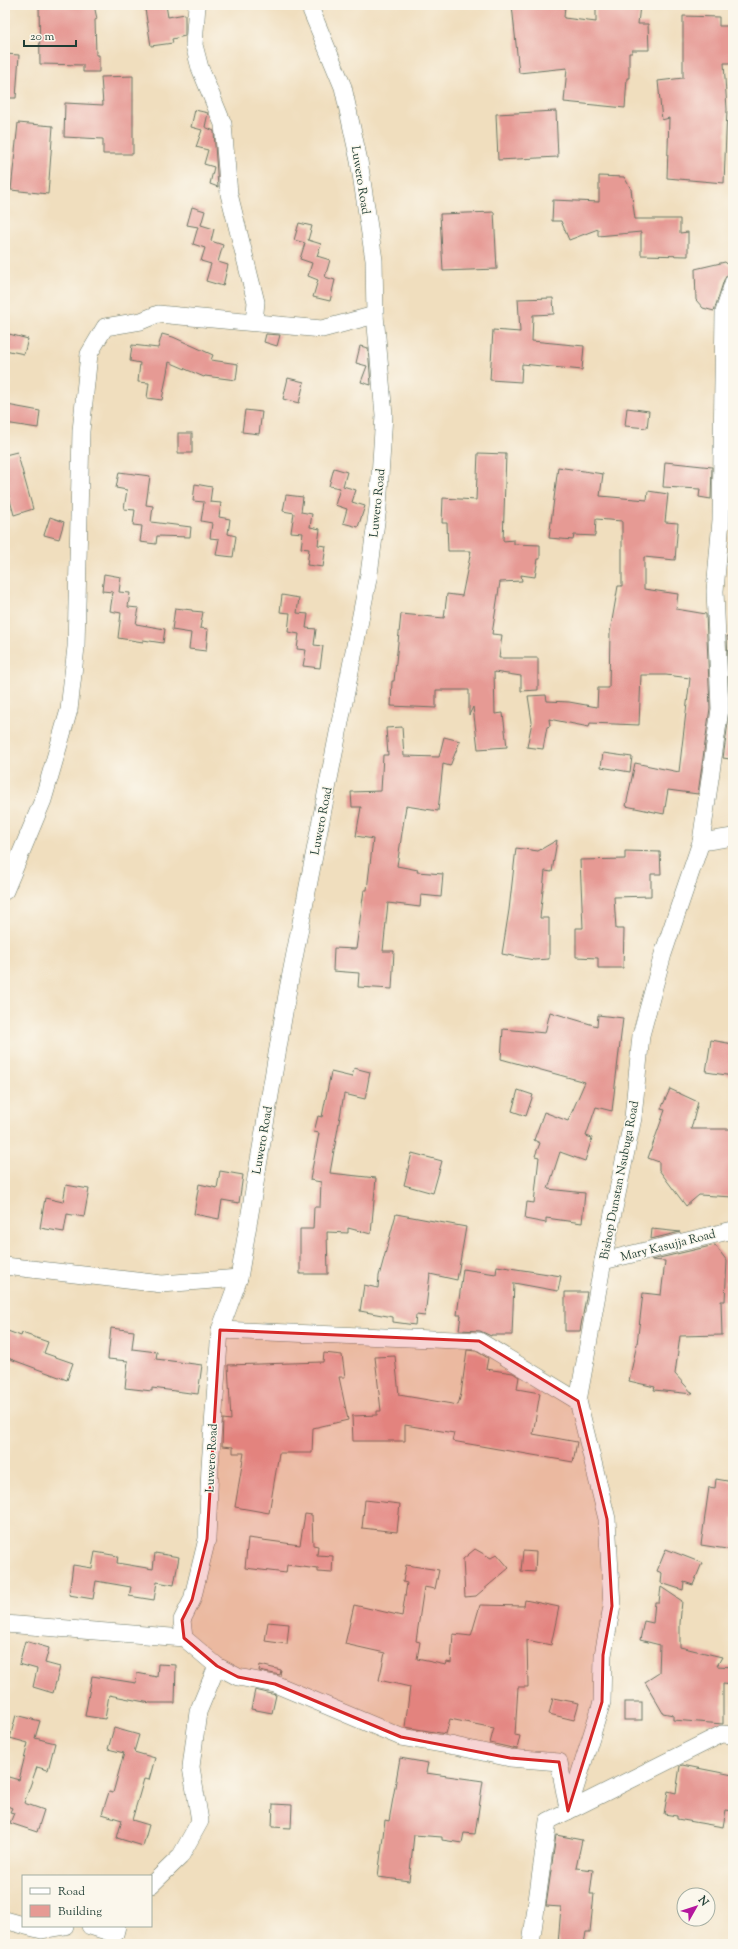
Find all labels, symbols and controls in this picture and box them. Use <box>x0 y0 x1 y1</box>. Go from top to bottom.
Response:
scale bar <box>24 22 76 48</box>
text: 20 m <box>30 28 55 46</box>
street label: Luwero Road <box>346 145 374 216</box>
street label: Luwero Road <box>365 468 391 538</box>
street label: Luwero Road <box>307 785 337 857</box>
street label: Bishop Dunstan Nsubuga Road <box>596 1099 644 1261</box>
street label: Luwero Road <box>248 1104 278 1176</box>
street label: Mary Kasujja Road <box>619 1225 718 1266</box>
street label: Luwero Road <box>201 1423 223 1493</box>
legend <box>22 1875 152 1927</box>
text: Road <box>58 1883 85 1901</box>
north arrow <box>676 1887 716 1927</box>
text: N <box>693 1892 712 1910</box>
text: Building <box>58 1903 102 1921</box>

